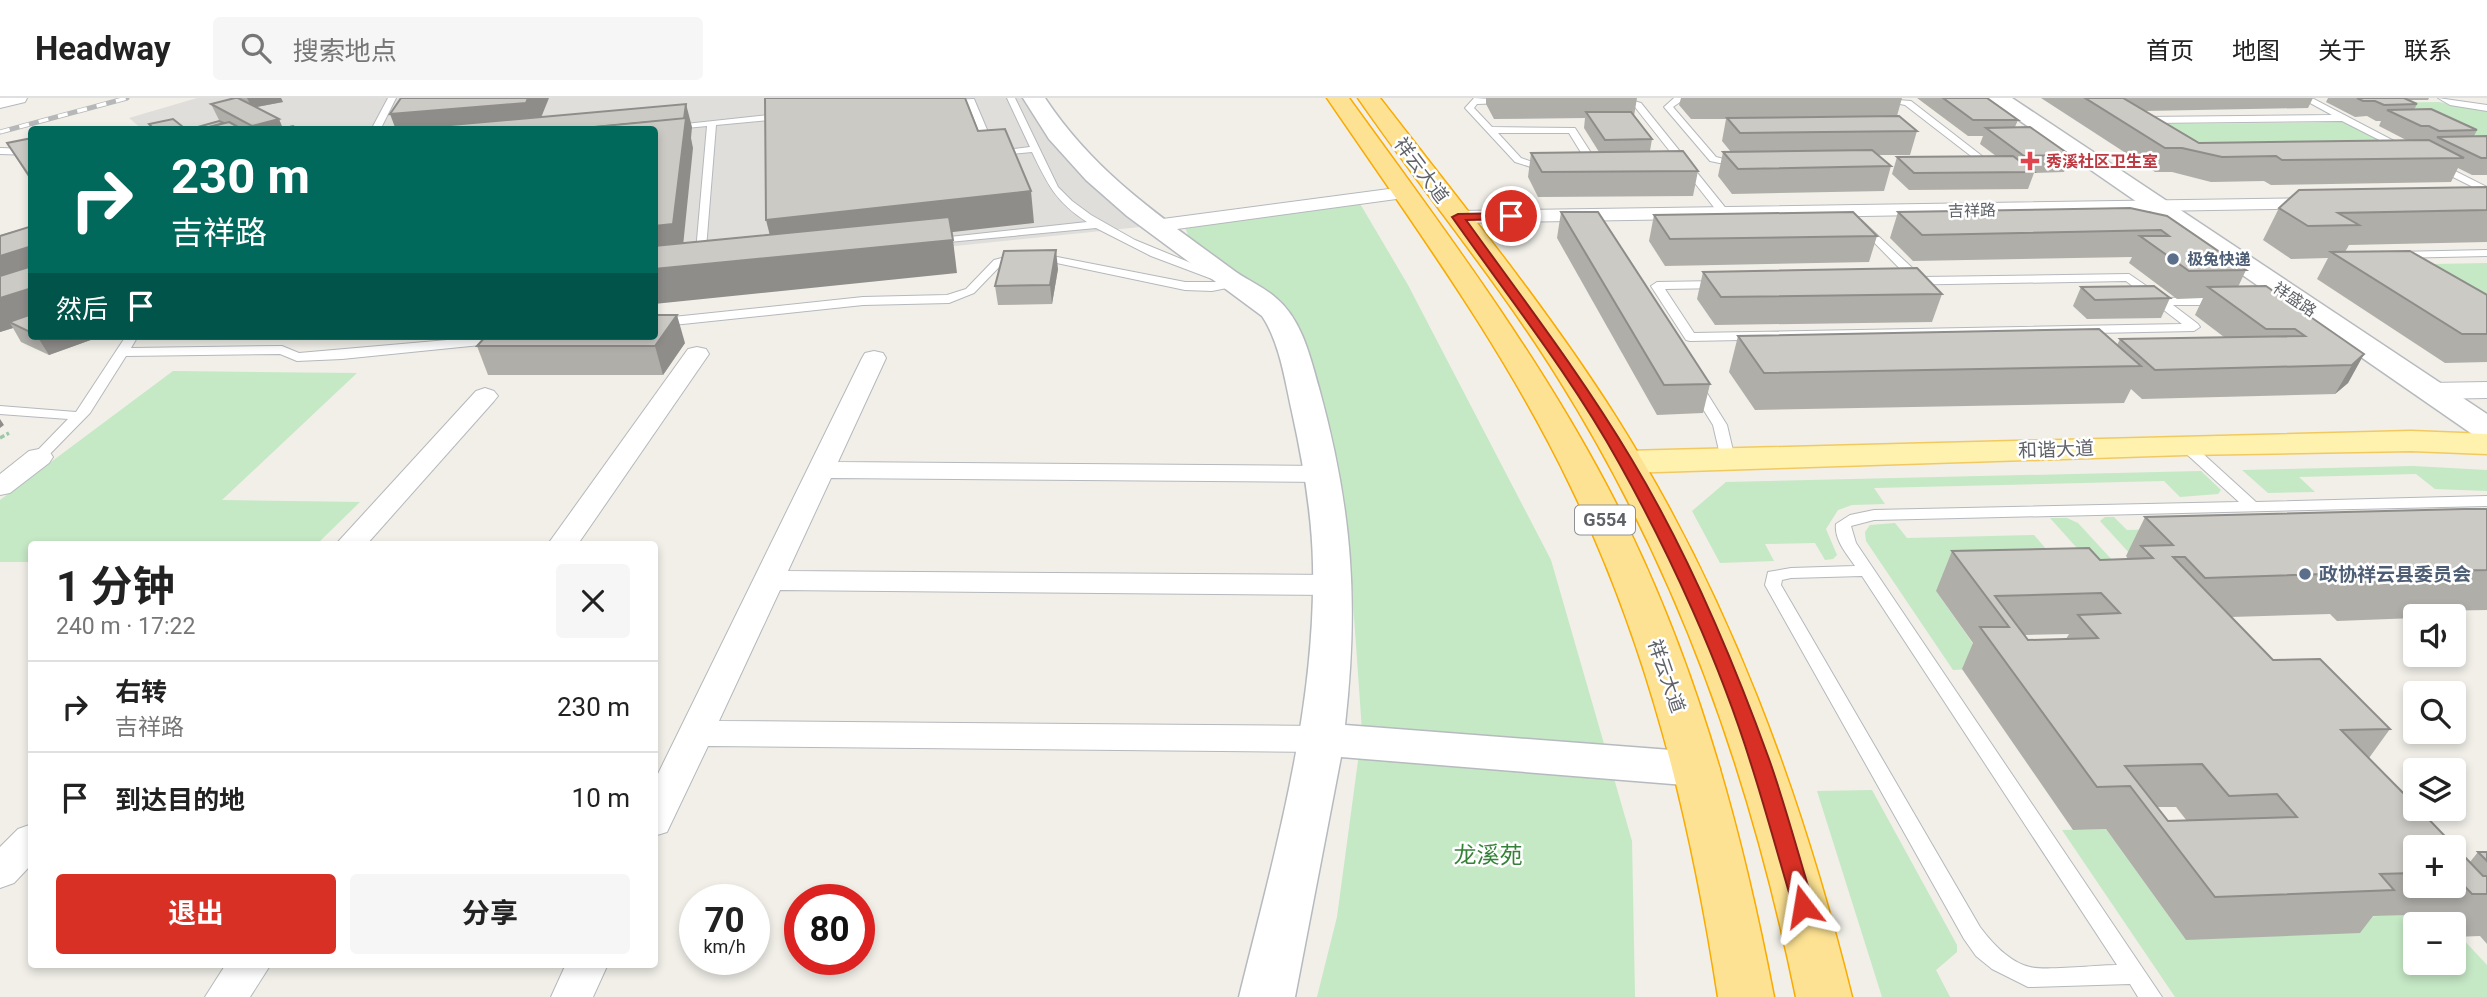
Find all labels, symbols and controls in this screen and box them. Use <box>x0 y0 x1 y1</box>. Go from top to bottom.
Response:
search box <box>213 17 703 80</box>
text: Headway <box>35 29 171 68</box>
icon: search <box>237 29 275 67</box>
text: 搜索地点 <box>293 36 397 66</box>
text: 首页 <box>2146 37 2194 65</box>
text: 地图 <box>2232 37 2280 65</box>
text: 关于 <box>2318 37 2366 65</box>
text: 联系 <box>2404 37 2452 65</box>
street label: 祥云大道 <box>1390 133 1454 208</box>
text: 230 m <box>171 148 310 205</box>
marker: 秀溪社区卫生室 <box>2020 151 2040 171</box>
place label: 秀溪社区卫生室 <box>2046 152 2158 171</box>
icon: right <box>56 154 147 245</box>
pin <box>1481 186 1541 246</box>
icon: arrive <box>1492 197 1530 235</box>
street label: 吉祥路 <box>1948 201 1996 220</box>
text: 吉祥路 <box>171 214 267 252</box>
place label: 极兔快递 <box>2187 250 2251 269</box>
marker: 极兔快递 <box>2165 251 2181 267</box>
street label: 祥盛路 <box>2270 278 2320 321</box>
icon: arrive <box>122 287 160 325</box>
text: 然后 <box>56 294 108 324</box>
street label: 和谐大道 <box>2018 437 2094 462</box>
road number: G554 <box>1575 506 1635 534</box>
text: 1 分钟 <box>56 562 175 611</box>
place label: 政协祥云县委员会 <box>2319 563 2471 586</box>
button: close <box>556 564 630 638</box>
marker: 政协祥云县委员会 <box>2297 566 2313 582</box>
map controls <box>2403 604 2466 975</box>
button: sound <box>2403 604 2466 667</box>
text: 240 m · 17:22 <box>56 613 195 640</box>
street label: 祥云大道 <box>1643 636 1690 716</box>
text: 右转 <box>115 677 167 707</box>
button: search <box>2403 681 2466 744</box>
icon: right <box>56 688 94 726</box>
text: 230 m <box>557 692 630 722</box>
text: 吉祥路 <box>115 714 184 741</box>
button: layers <box>2403 758 2466 821</box>
icon: arrive <box>56 779 94 817</box>
text: 10 m <box>572 783 630 813</box>
text: 到达目的地 <box>115 785 245 815</box>
button: + <box>2403 835 2466 898</box>
park label: 龙溪苑 <box>1454 842 1523 869</box>
position arrow <box>1766 869 1840 943</box>
button: 退出 <box>56 874 336 954</box>
button: 分享 <box>350 874 630 954</box>
speed limit sign: 80 <box>784 884 875 975</box>
text: 70 <box>704 900 745 941</box>
button: − <box>2403 912 2466 975</box>
text: km/h <box>703 936 746 957</box>

